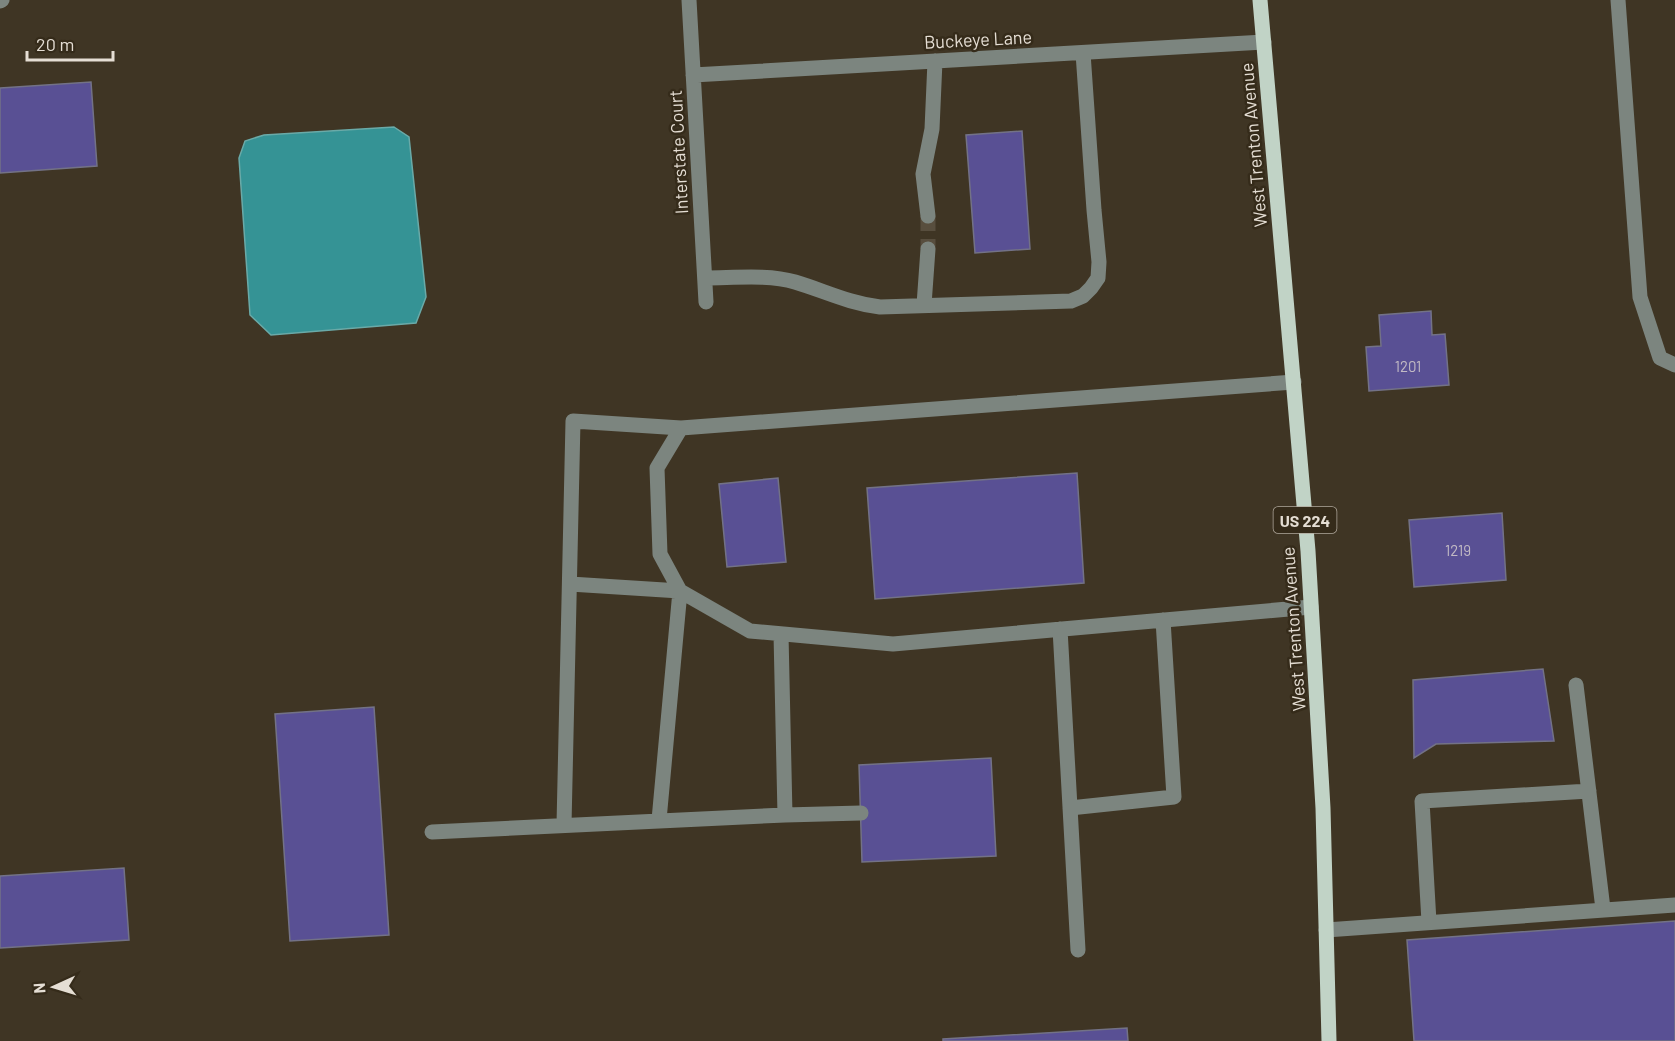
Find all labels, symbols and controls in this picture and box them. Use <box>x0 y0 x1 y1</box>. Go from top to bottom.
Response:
scale bar <box>27 24 112 62</box>
street label: Buckeye Lane <box>924 25 1032 53</box>
text: 20 m <box>36 33 74 55</box>
street label: West Trenton Avenue <box>1235 62 1271 228</box>
street label: Interstate Court <box>664 89 692 215</box>
house number: 1201 <box>1395 357 1421 375</box>
road number: US 224 <box>1274 507 1336 533</box>
house number: 1219 <box>1445 541 1471 559</box>
street label: West Trenton Avenue <box>1276 546 1310 712</box>
north arrow <box>24 957 84 1017</box>
text: N <box>29 982 48 994</box>

